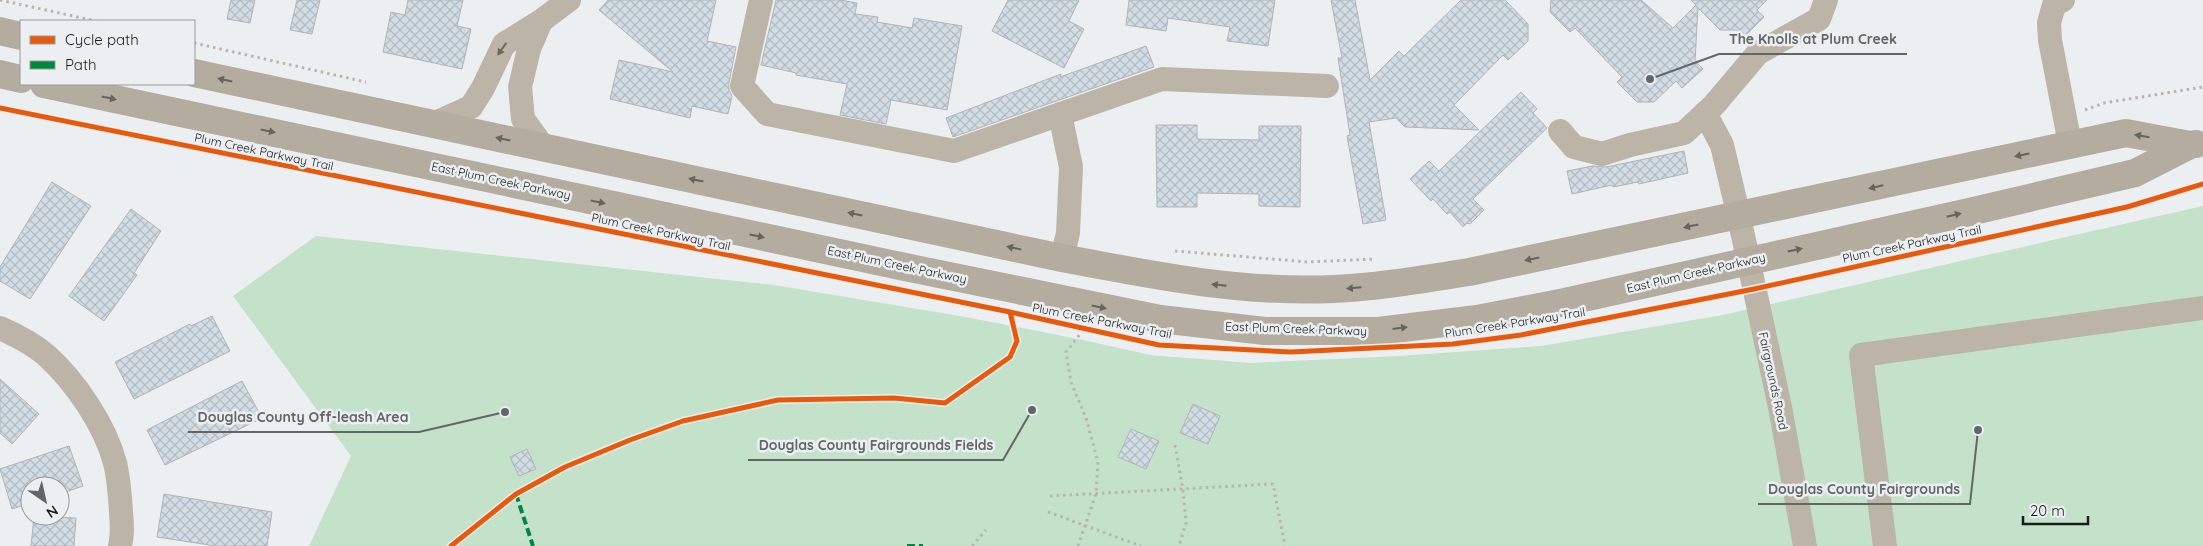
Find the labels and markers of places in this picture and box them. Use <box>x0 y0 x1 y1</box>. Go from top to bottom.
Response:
callout: The Knolls at Plum Creek <box>1719 25 1907 54</box>
callout: Douglas County Off-leash Area <box>188 403 419 432</box>
callout: Douglas County Fairgrounds Fields <box>748 431 1003 460</box>
callout: Douglas County Fairgrounds <box>1758 475 1970 504</box>

